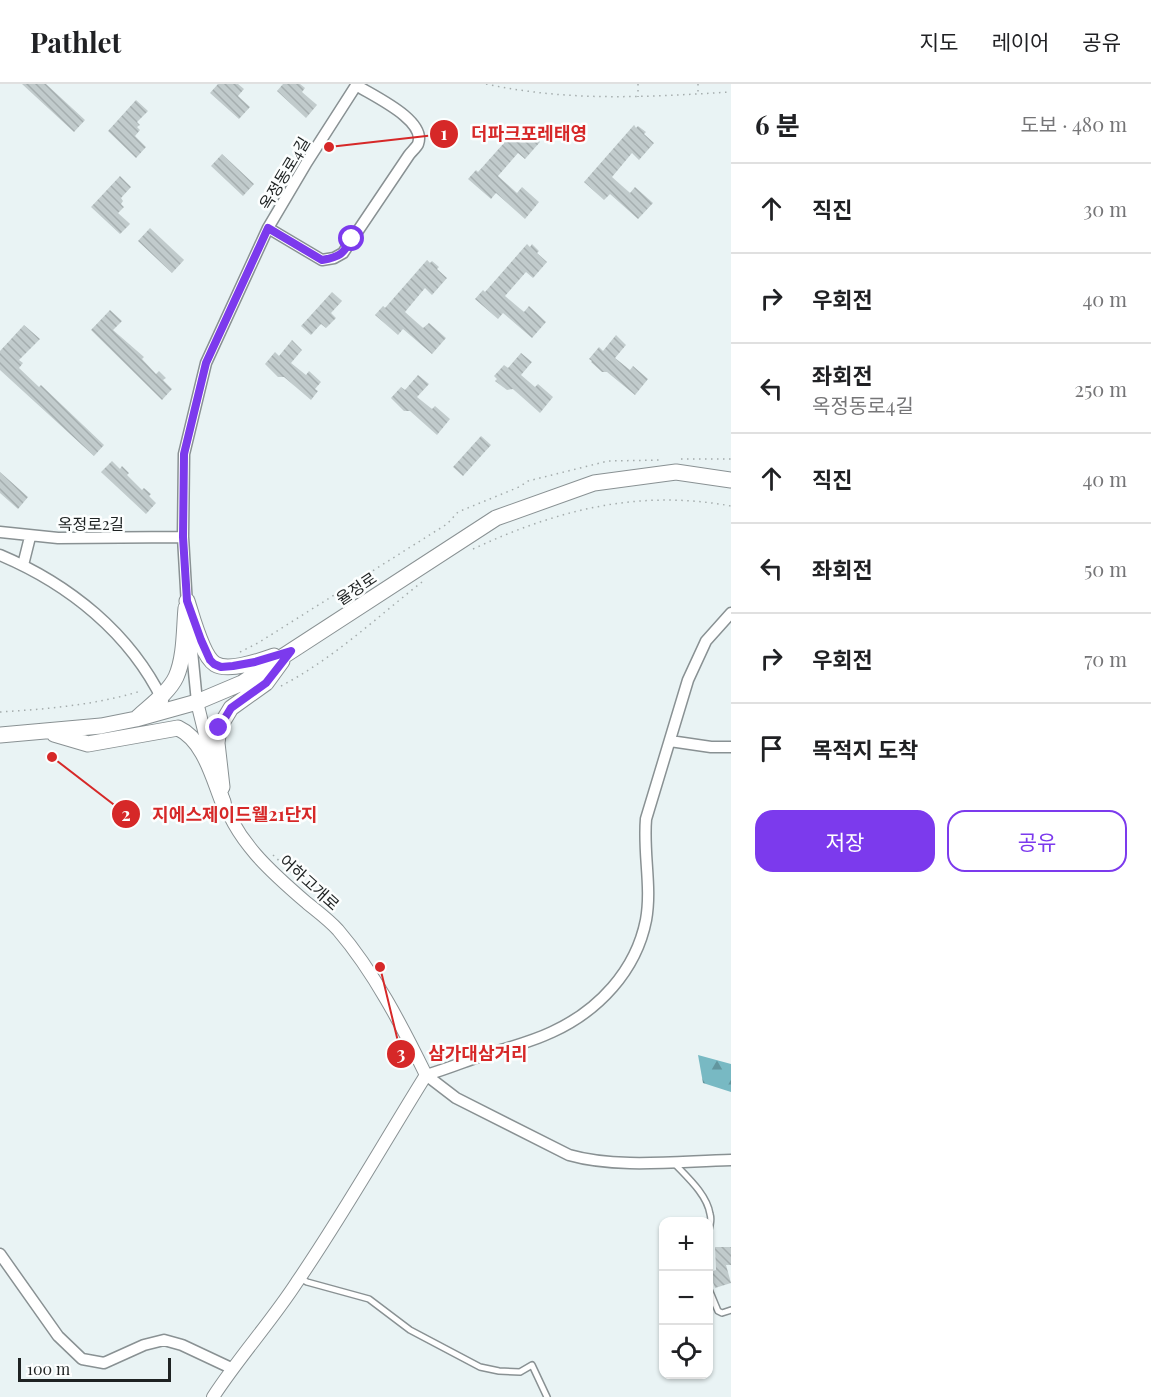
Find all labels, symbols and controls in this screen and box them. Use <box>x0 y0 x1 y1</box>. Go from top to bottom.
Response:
text: Pathlet <box>30 23 121 60</box>
text: 지도 <box>920 27 958 55</box>
text: 레이어 <box>991 27 1049 55</box>
text: 공유 <box>1082 27 1121 55</box>
text: 6 분 <box>755 107 800 142</box>
text: 도보 · 480 m <box>1020 110 1127 137</box>
callout: 더파크포레태영 <box>429 116 599 152</box>
text: 1 <box>441 121 448 145</box>
text: 더파크포레태영 <box>471 121 587 145</box>
street label: 옥정동로4길 <box>254 133 314 213</box>
icon: ahead <box>755 192 788 225</box>
text: 직진 <box>812 194 852 224</box>
text: 30 m <box>1083 195 1127 222</box>
route start <box>338 225 364 251</box>
icon: right <box>755 282 788 315</box>
text: 우회전 <box>812 284 873 314</box>
text: 40 m <box>1082 285 1127 312</box>
text: 좌회전 <box>812 360 873 390</box>
icon: left <box>755 372 788 405</box>
text: 250 m <box>1074 375 1127 402</box>
text: 옥정동로4길 <box>812 391 914 418</box>
icon: ahead <box>755 462 788 495</box>
text: 직진 <box>812 464 852 494</box>
text: 40 m <box>1082 465 1127 492</box>
street label: 옥정로2길 <box>58 513 124 534</box>
icon: left <box>755 552 788 585</box>
text: 좌회전 <box>812 554 873 584</box>
text: 50 m <box>1084 555 1127 582</box>
street label: 율정로 <box>332 567 380 609</box>
icon: right <box>755 642 788 675</box>
text: 우회전 <box>812 644 873 674</box>
text: 70 m <box>1084 645 1127 672</box>
route end <box>205 714 231 740</box>
icon: arrive <box>755 732 788 765</box>
text: 목적지 도착 <box>812 734 918 764</box>
callout: 지에스제이드웰21단지 <box>111 796 330 832</box>
text: 2 <box>121 802 131 826</box>
text: 지에스제이드웰21단지 <box>152 802 318 826</box>
button: 저장 <box>755 810 935 872</box>
button: 공유 <box>947 810 1127 872</box>
street label: 어하고개로 <box>276 850 345 915</box>
callout: 삼가대삼거리 <box>386 1036 540 1072</box>
text: 3 <box>397 1041 406 1065</box>
text: 삼가대삼거리 <box>428 1041 528 1065</box>
map controls <box>659 1217 713 1379</box>
button: + <box>659 1217 713 1271</box>
button: − <box>659 1271 713 1325</box>
button: locate <box>659 1325 713 1379</box>
scale bar <box>18 1355 171 1382</box>
text: 100 m <box>27 1358 70 1379</box>

